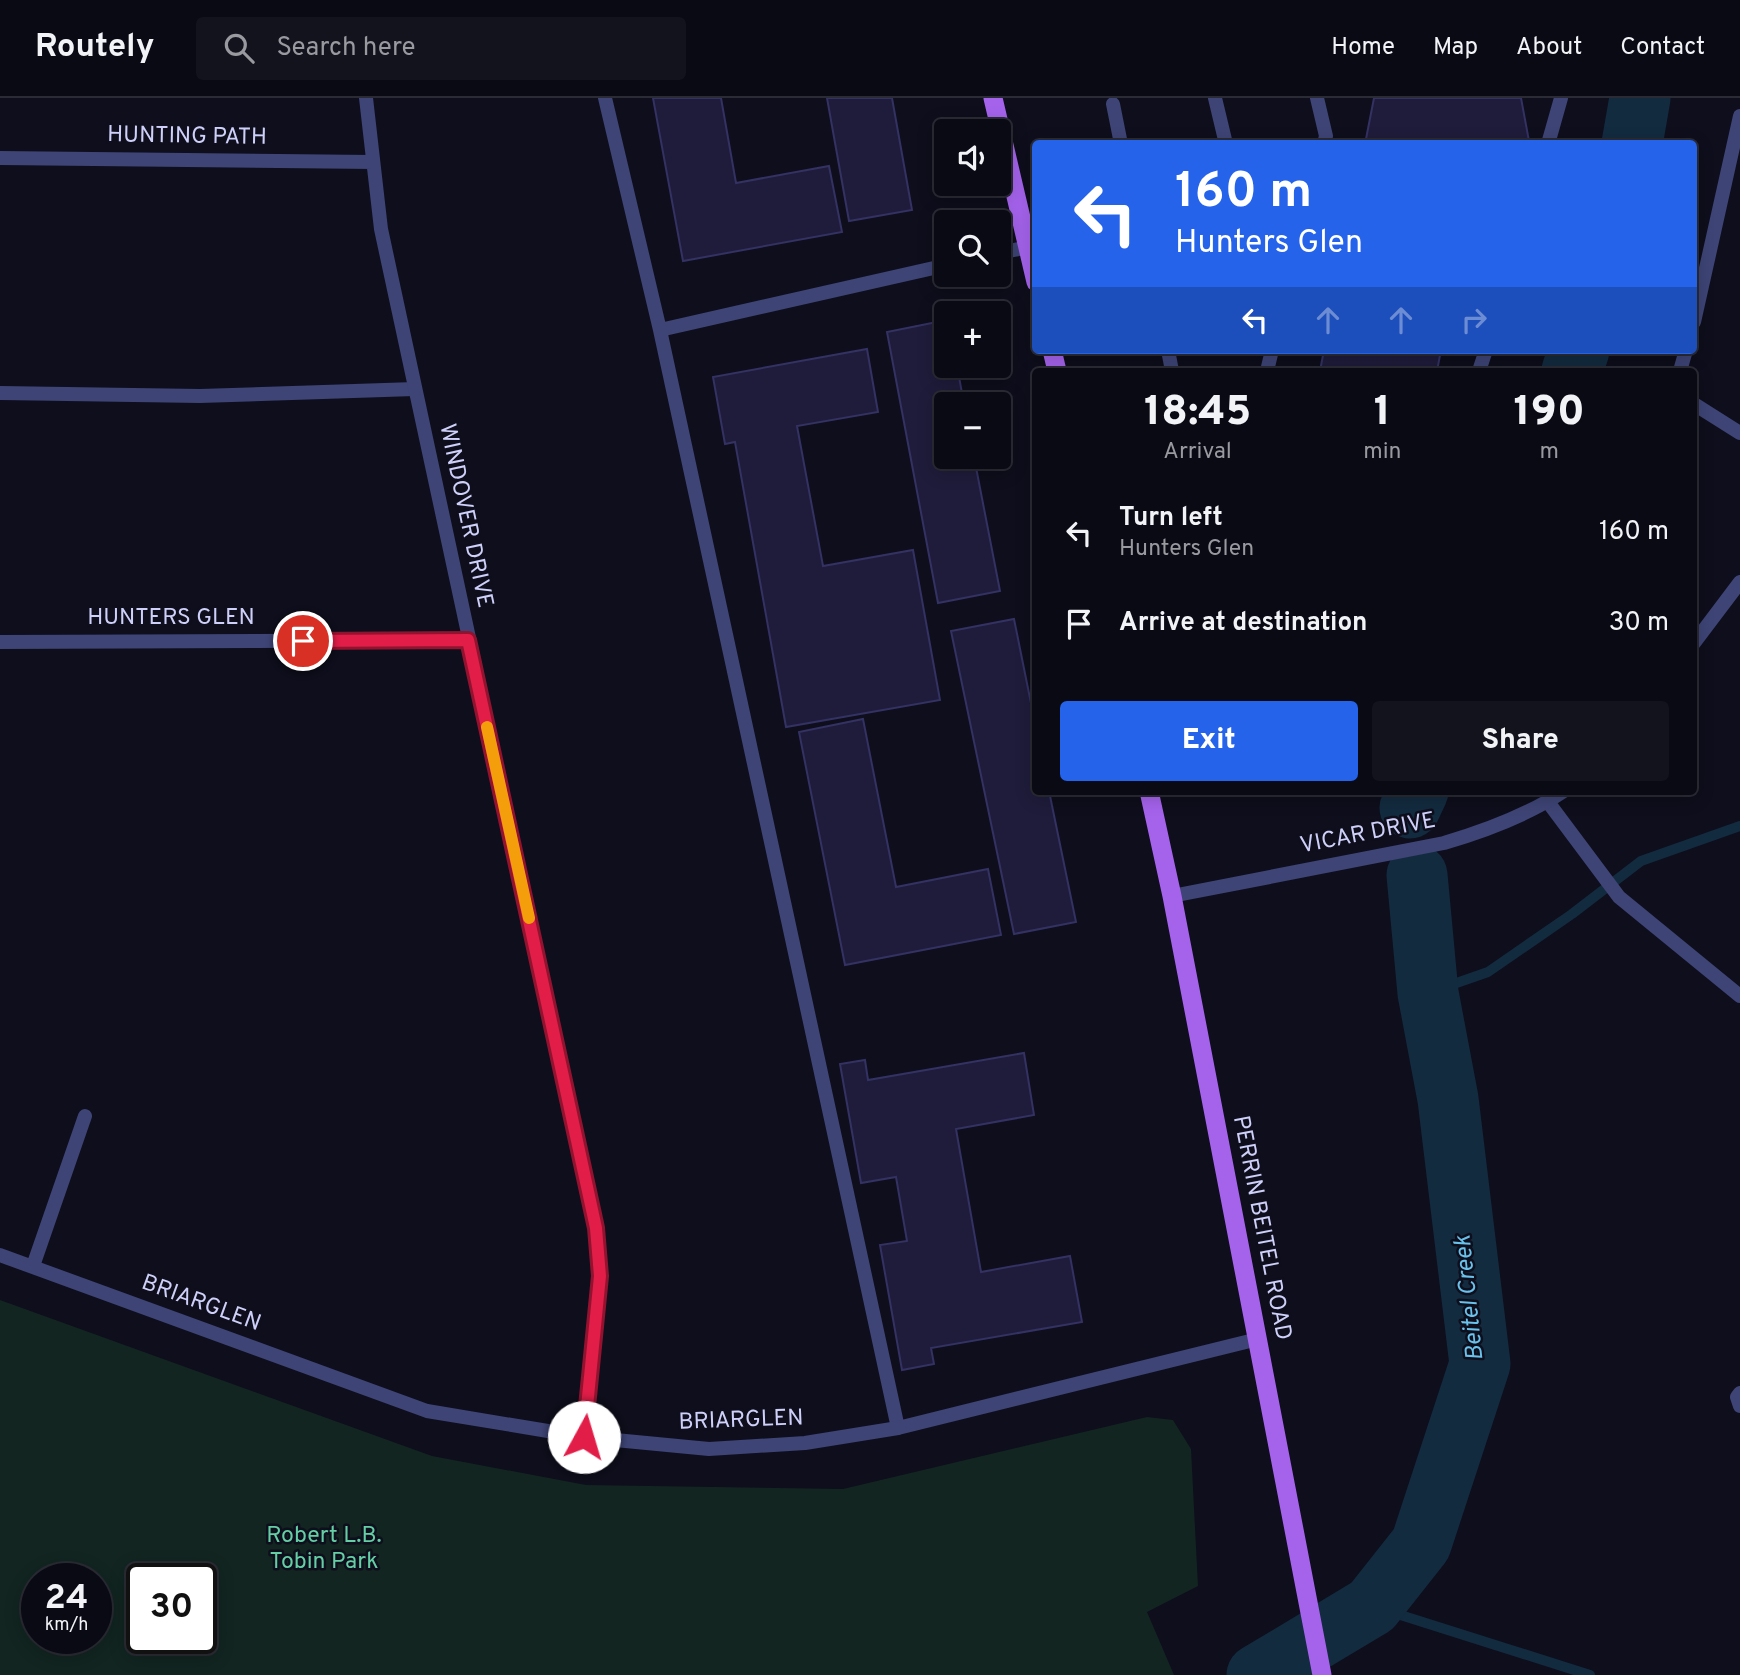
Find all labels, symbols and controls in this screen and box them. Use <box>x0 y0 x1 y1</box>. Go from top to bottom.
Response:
search box <box>196 17 686 80</box>
text: Routely <box>35 27 154 69</box>
icon: search <box>220 29 258 67</box>
text: Search here <box>276 32 415 65</box>
text: Home <box>1331 33 1395 63</box>
text: Map <box>1433 33 1478 63</box>
text: About <box>1516 33 1582 63</box>
text: Contact <box>1620 33 1705 63</box>
map controls <box>934 119 1011 469</box>
button: sound <box>934 119 1011 196</box>
street label: HUNTING PATH <box>107 121 267 153</box>
text: 160 m <box>1175 163 1312 225</box>
icon: left <box>1060 168 1151 259</box>
button: search <box>934 210 1011 287</box>
text: Hunters Glen <box>1175 224 1363 264</box>
button: + <box>934 301 1011 378</box>
icon: left <box>1236 301 1274 339</box>
icon: ahead <box>1309 301 1347 339</box>
icon: ahead <box>1382 301 1420 339</box>
icon: right <box>1455 301 1493 339</box>
text: 18:45 <box>1144 387 1251 440</box>
text: 1 <box>1374 387 1391 440</box>
text: 190 <box>1514 387 1585 440</box>
button: − <box>934 392 1011 469</box>
street label: WINDOVER DRIVE <box>431 421 499 611</box>
text: Arrival <box>1163 438 1232 467</box>
text: min <box>1363 438 1402 467</box>
text: m <box>1540 438 1559 467</box>
text: Turn left <box>1119 502 1223 535</box>
icon: left <box>1060 514 1098 552</box>
text: 160 m <box>1599 516 1669 549</box>
text: Hunters Glen <box>1119 535 1254 564</box>
street label: HUNTERS GLEN <box>87 604 255 633</box>
icon: arrive <box>1060 605 1098 643</box>
text: Arrive at destination <box>1119 607 1367 640</box>
text: 30 m <box>1609 607 1669 640</box>
pin <box>273 611 333 671</box>
icon: arrive <box>284 622 322 660</box>
button: Exit <box>1060 701 1358 781</box>
button: Share <box>1372 701 1669 781</box>
street label: VICAR DRIVE <box>1298 807 1438 861</box>
street label: PERRIN BEITEL ROAD <box>1225 1113 1297 1343</box>
water label: Beitel Creek <box>1448 1233 1492 1362</box>
street label: BRIARGLEN <box>137 1269 265 1339</box>
position arrow <box>547 1400 621 1474</box>
street label: BRIARGLEN <box>678 1404 804 1438</box>
park label: Robert L.B. Tobin Park <box>266 1522 382 1577</box>
speed limit sign: 30 <box>126 1563 217 1654</box>
text: 24 <box>45 1577 88 1621</box>
text: km/h <box>45 1614 88 1637</box>

